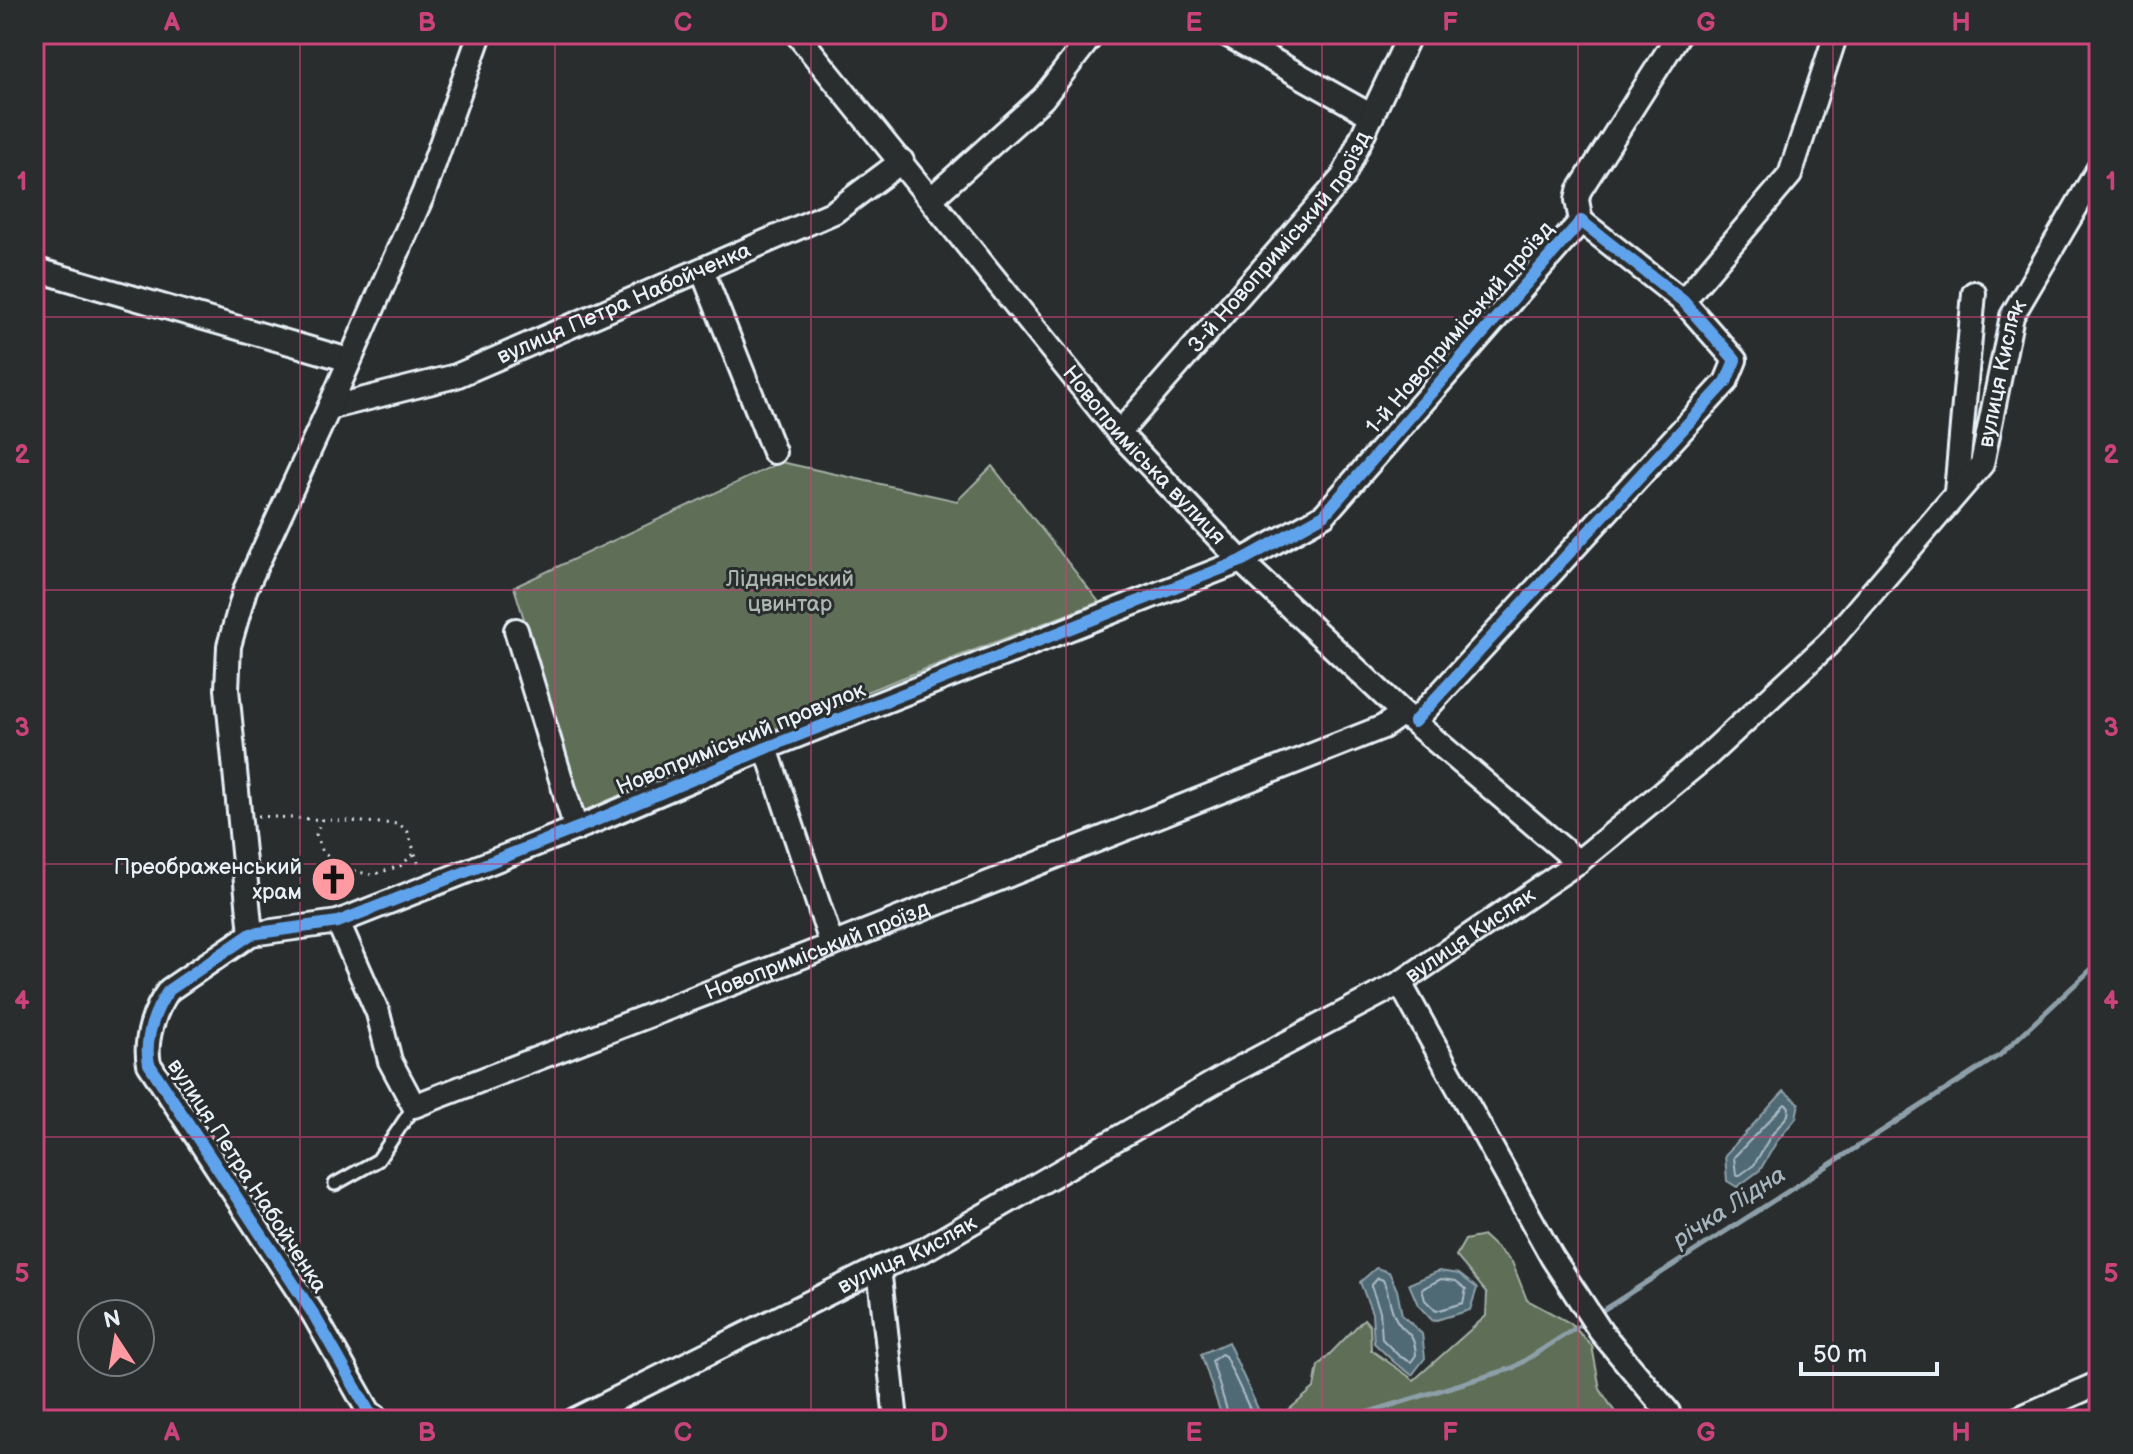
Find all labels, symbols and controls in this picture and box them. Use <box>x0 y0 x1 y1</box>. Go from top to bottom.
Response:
text: A <box>163 8 180 39</box>
text: B <box>418 8 436 39</box>
text: C <box>674 8 692 39</box>
text: D <box>930 8 948 39</box>
text: E <box>1186 8 1203 39</box>
text: F <box>1442 8 1458 39</box>
text: G <box>1696 8 1716 39</box>
text: H <box>1951 8 1971 39</box>
street label: 3-й Новоприміський проїзд <box>1182 127 1376 358</box>
text: 1 <box>17 167 27 198</box>
text: 1 <box>2106 167 2116 198</box>
street label: 1-й Новоприміський проїзд <box>1360 216 1560 440</box>
street label: вулиця Петра Набойченка <box>493 236 755 370</box>
street label: вулиця Кисляк <box>1972 294 2033 450</box>
street label: Новоприміська вулиця <box>1057 360 1232 550</box>
text: 2 <box>14 440 30 471</box>
text: 2 <box>2103 440 2119 471</box>
park label: Ліднянський цвинтар <box>725 566 854 618</box>
street label: Новоприміський провулок <box>612 677 870 801</box>
text: 3 <box>14 713 30 744</box>
text: 3 <box>2103 713 2119 744</box>
place label: Преображенський храм <box>114 854 302 906</box>
church icon: Преображенський храм <box>309 856 357 904</box>
street label: вулиця Кисляк <box>1400 881 1541 989</box>
street label: Новоприміський проїзд <box>701 894 933 1006</box>
text: 4 <box>14 986 30 1017</box>
text: 4 <box>2103 986 2119 1017</box>
street label: вулиця Петра Набойченка <box>161 1054 333 1298</box>
water label: річка Лідна <box>1666 1160 1791 1255</box>
street label: вулиця Кисляк <box>833 1209 982 1300</box>
text: 5 <box>14 1259 30 1290</box>
text: 5 <box>2103 1259 2119 1290</box>
north arrow <box>76 1298 156 1378</box>
text: N <box>101 1305 123 1335</box>
scale bar <box>1801 1326 1937 1376</box>
text: 50 m <box>1813 1340 1867 1369</box>
text: A <box>163 1418 180 1449</box>
text: B <box>418 1418 436 1449</box>
text: C <box>674 1418 692 1449</box>
text: D <box>930 1418 948 1449</box>
text: E <box>1186 1418 1203 1449</box>
text: F <box>1442 1418 1458 1449</box>
text: G <box>1696 1418 1716 1449</box>
text: H <box>1951 1418 1971 1449</box>

